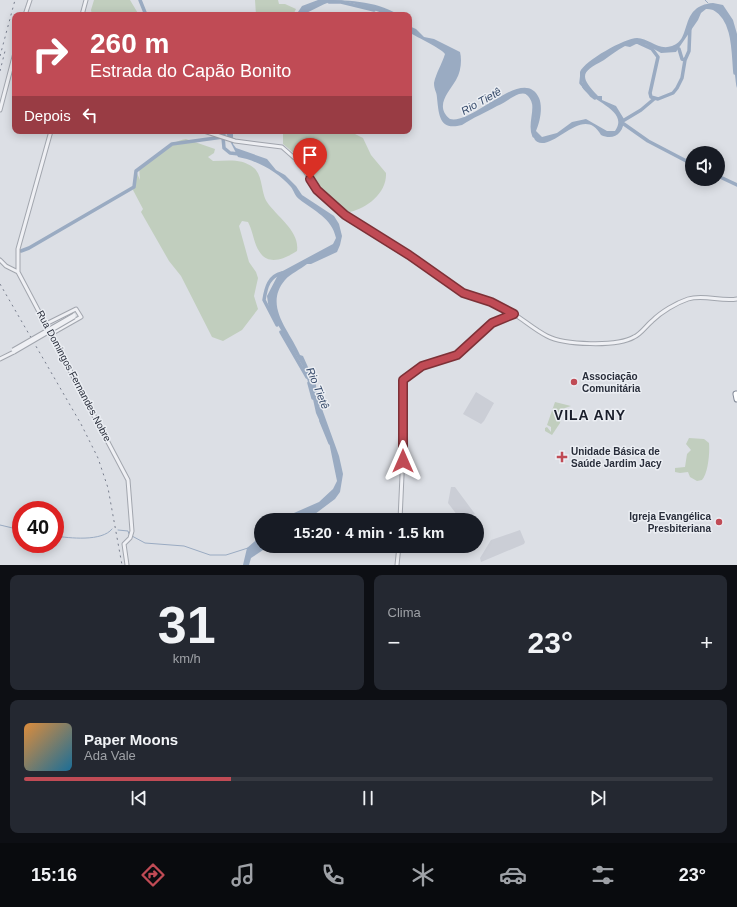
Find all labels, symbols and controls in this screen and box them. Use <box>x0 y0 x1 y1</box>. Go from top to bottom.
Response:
icon: right <box>24 28 76 80</box>
text: 260 m <box>90 28 169 59</box>
text: Estrada do Capão Bonito <box>90 61 291 81</box>
water label: Rio Tietê <box>459 85 503 117</box>
icon: left <box>79 104 101 126</box>
text: Depois <box>24 107 71 124</box>
pin <box>293 138 327 179</box>
icon: arrive <box>299 144 321 166</box>
map controls <box>685 146 725 186</box>
button: sound <box>685 146 725 186</box>
street label: Rua Domingos Fernandes Nobre <box>35 309 114 444</box>
water label: Rio Tietê <box>304 365 332 411</box>
place label: Associação Comunitária <box>582 371 641 394</box>
marker: Associação Comunitária <box>569 377 579 387</box>
district label: VILA ANY <box>554 407 626 423</box>
position arrow <box>382 440 424 482</box>
place label: Unidade Básica de Saúde Jardim Jacy <box>571 446 662 469</box>
marker: Unidade Básica de Saúde Jardim Jacy <box>556 451 568 463</box>
speed limit sign: 40 <box>12 501 64 553</box>
place label: Igreja Evangélica Presbiteriana <box>629 511 711 534</box>
marker: Igreja Evangélica Presbiteriana <box>714 517 724 527</box>
text: 15:20 · 4 min · 1.5 km <box>294 524 444 541</box>
text: 31 <box>158 596 216 654</box>
text: Clima <box>388 605 421 620</box>
text: 23° <box>528 626 573 659</box>
text: − <box>388 630 400 655</box>
text: + <box>700 630 713 655</box>
text: km/h <box>173 651 201 666</box>
text: Paper Moons <box>84 731 178 748</box>
text: Ada Vale <box>84 748 136 763</box>
icon: previous <box>128 787 150 809</box>
icon: pause <box>357 787 379 809</box>
icon: next <box>587 787 609 809</box>
icon: directions <box>139 861 167 889</box>
icon: music <box>229 861 257 889</box>
icon: phone <box>319 861 347 889</box>
icon: climate <box>409 861 437 889</box>
icon: car <box>499 861 527 889</box>
icon: filters <box>589 861 617 889</box>
text: 15:16 <box>31 865 77 885</box>
text: 23° <box>679 865 706 885</box>

